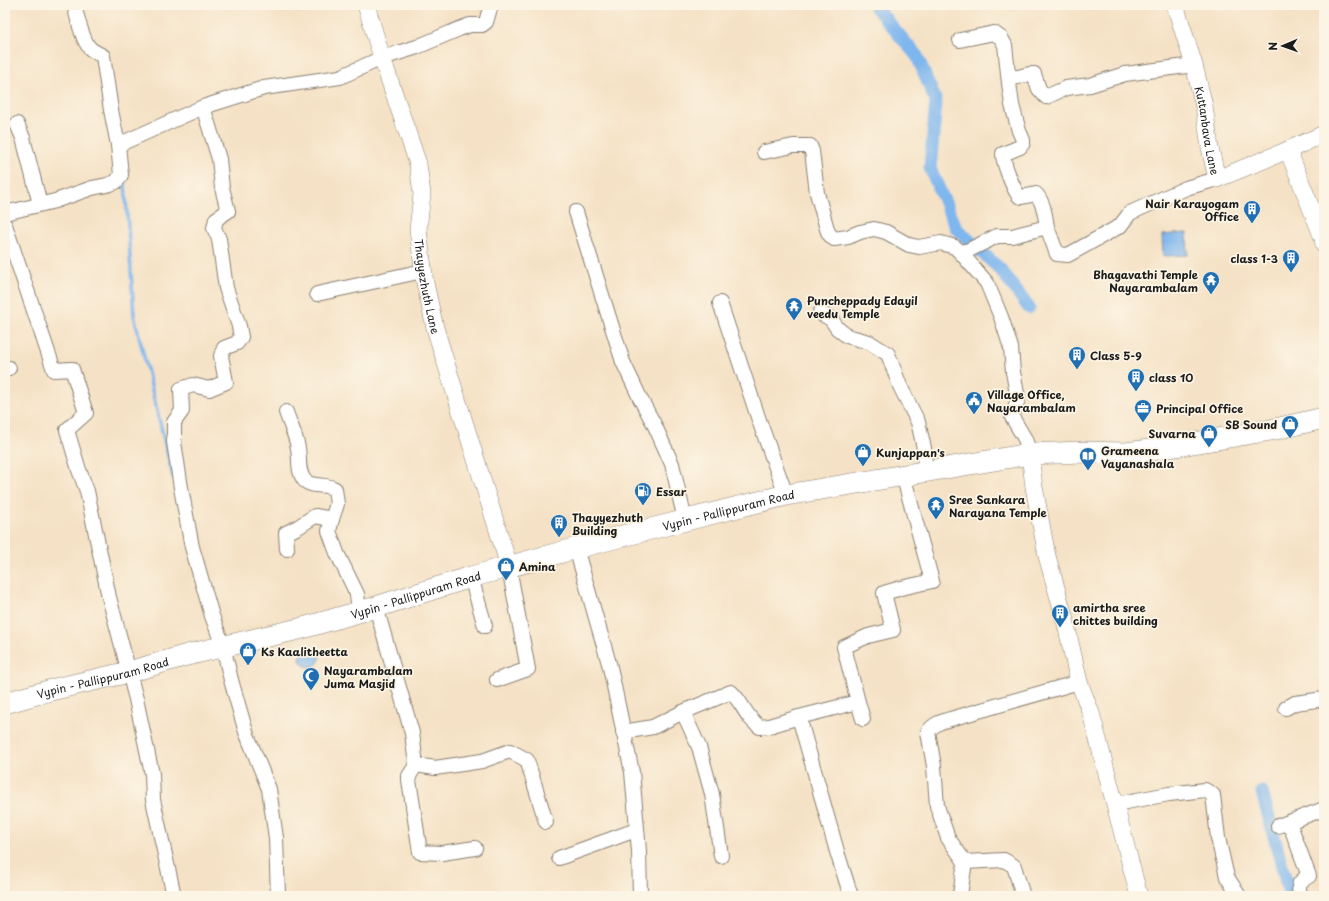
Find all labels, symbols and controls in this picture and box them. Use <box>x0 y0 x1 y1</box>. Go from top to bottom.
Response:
north arrow <box>1263 26 1303 66</box>
text: N <box>1264 41 1281 51</box>
street label: Kuttanbava Lane <box>1191 84 1224 177</box>
place label: Nair Karayogam Office <box>1145 195 1239 225</box>
building icon: Nair Karayogam Office <box>1242 199 1262 224</box>
street label: Thayyezhuth Lane <box>411 238 445 336</box>
building icon: class 1-3 <box>1281 248 1301 273</box>
place label: class 1-3 <box>1230 250 1278 267</box>
place label: Bhagavathi Temple Nayarambalam <box>1093 266 1199 296</box>
temple icon: Bhagavathi Temple Nayarambalam <box>1201 270 1221 295</box>
place label: Puncheppady Edayil veedu Temple <box>807 292 918 322</box>
temple icon: Puncheppady Edayil veedu Temple <box>784 296 804 321</box>
building icon: Class 5-9 <box>1067 345 1087 370</box>
place label: Class 5-9 <box>1090 347 1142 364</box>
building icon: class 10 <box>1126 367 1146 392</box>
place label: class 10 <box>1149 369 1193 386</box>
place label: Village Office, Nayarambalam <box>987 386 1076 416</box>
public building icon: Village Office, Nayarambalam <box>964 390 984 415</box>
office icon: Principal Office <box>1133 398 1153 423</box>
place label: Principal Office <box>1156 400 1243 417</box>
shop icon: SB Sound <box>1280 414 1300 439</box>
place label: SB Sound <box>1225 416 1277 433</box>
shop icon: Suvarna <box>1199 423 1219 448</box>
place label: Suvarna <box>1149 425 1196 442</box>
shop icon: Kunjappan's <box>853 442 873 467</box>
place label: Grameena Vayanashala <box>1101 442 1175 472</box>
place label: Kunjappan's <box>876 444 945 461</box>
library icon: Grameena Vayanashala <box>1078 446 1098 471</box>
fuel station icon: Essar <box>633 481 653 506</box>
place label: Essar <box>656 483 687 500</box>
street label: Vypin - Pallippuram Road <box>660 485 796 534</box>
place label: Sree Sankara Narayana Temple <box>949 491 1047 521</box>
temple icon: Sree Sankara Narayana Temple <box>926 495 946 520</box>
place label: Thayyezhuth Building <box>572 509 644 539</box>
building icon: Thayyezhuth Building <box>549 513 569 538</box>
shop icon: Amina <box>496 556 516 581</box>
place label: Amina <box>519 558 556 575</box>
street label: Vypin - Pallippuram Road <box>348 566 483 622</box>
place label: amirtha sree chittes building <box>1073 599 1158 629</box>
building icon: amirtha sree chittes building <box>1050 603 1070 628</box>
shop icon: Ks Kaalitheetta <box>238 641 258 666</box>
place label: Ks Kaalitheetta <box>261 643 349 660</box>
street label: Vypin - Pallippuram Road <box>35 652 171 702</box>
place label: Nayarambalam Juma Masjid <box>324 662 413 692</box>
mosque icon: Nayarambalam Juma Masjid <box>301 666 321 691</box>

